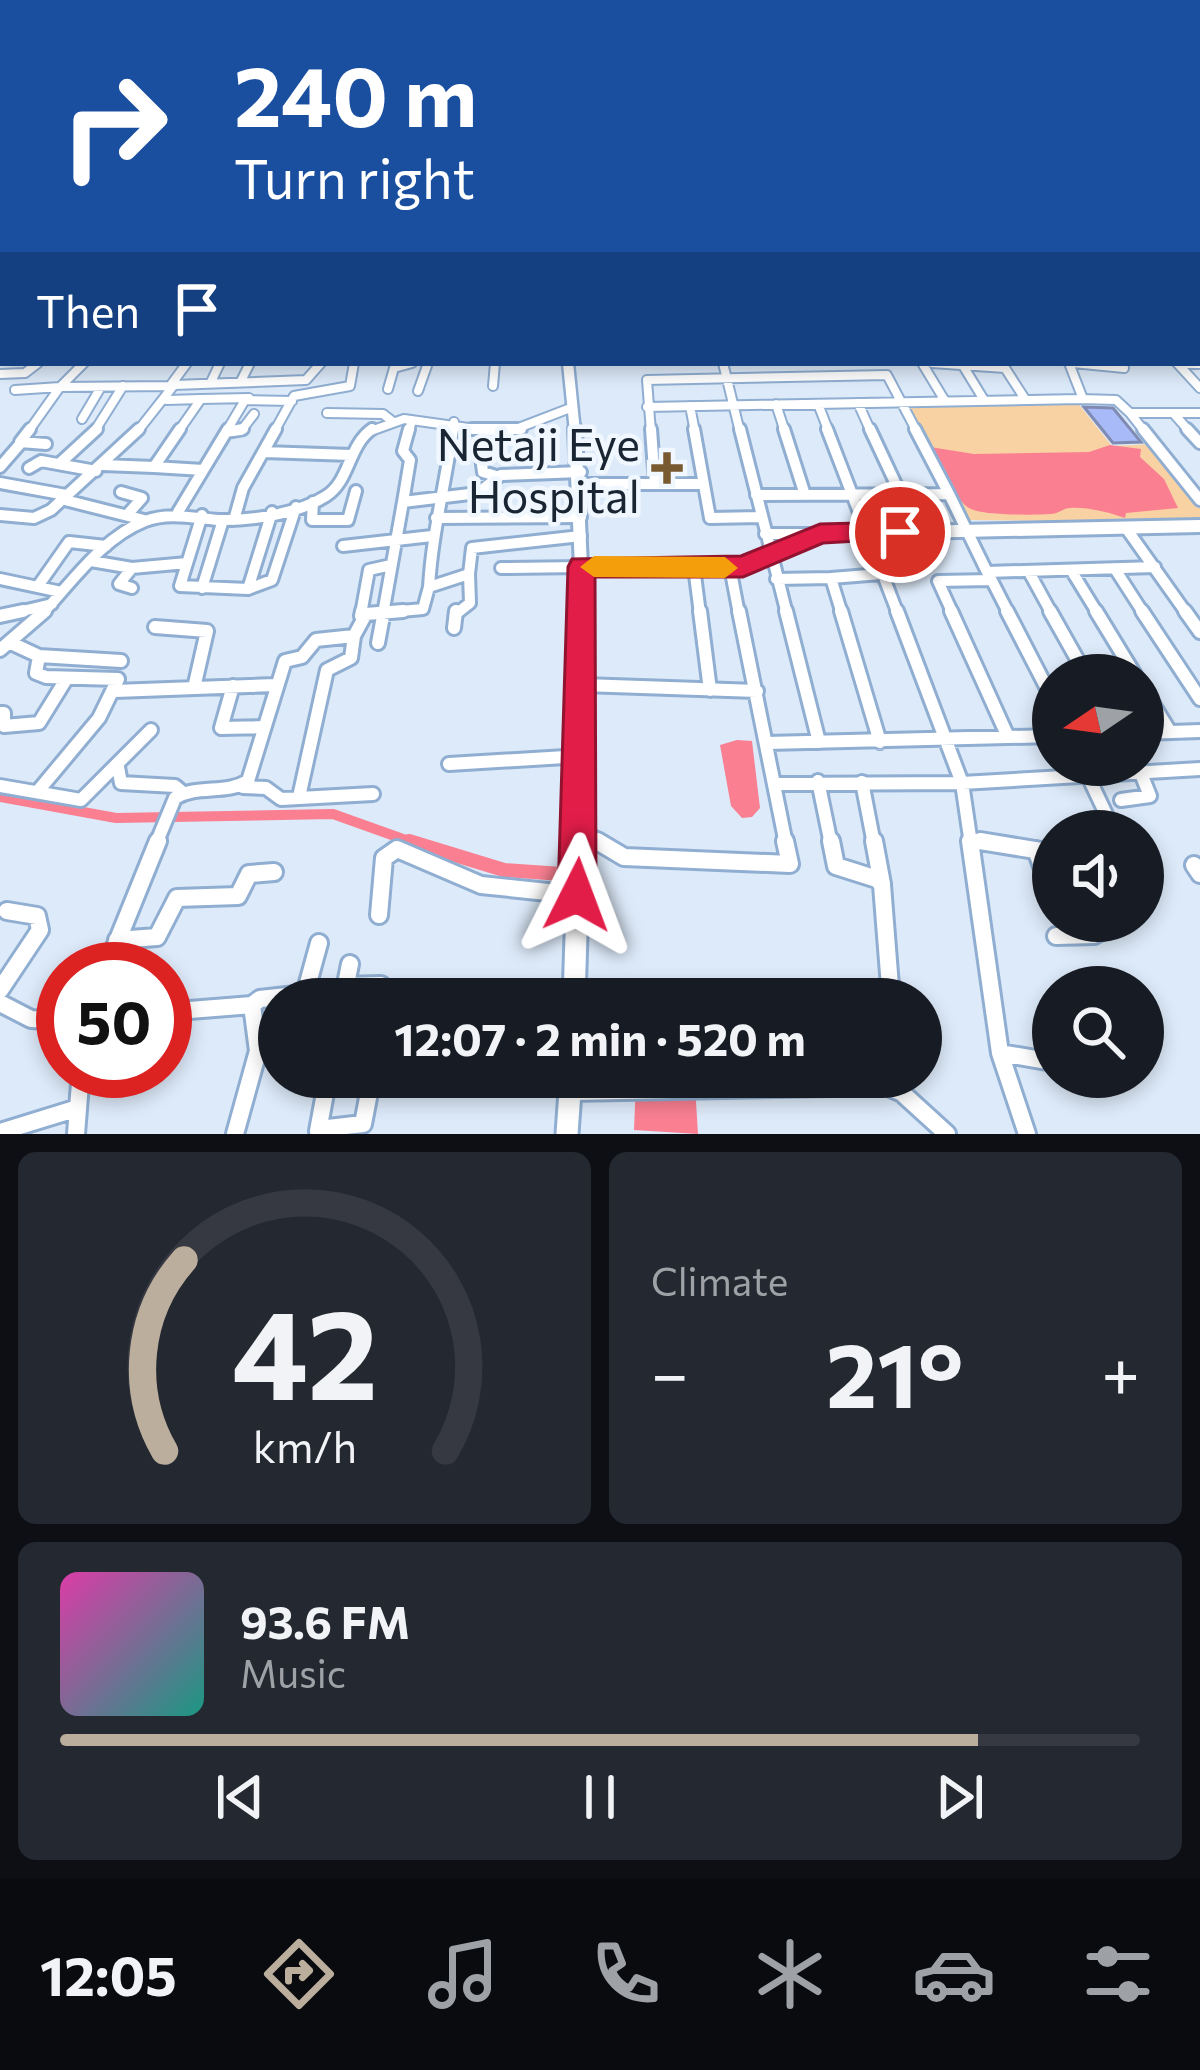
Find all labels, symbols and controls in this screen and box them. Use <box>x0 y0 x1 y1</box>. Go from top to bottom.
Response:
text: 240 m <box>234 42 477 144</box>
icon: right <box>36 48 192 204</box>
text: Turn right <box>234 144 475 210</box>
icon: arrive <box>164 276 230 342</box>
text: Then <box>36 282 140 337</box>
place label: Netaji Eye Hospital <box>437 415 640 522</box>
marker: Netaji Eye Hospital <box>651 452 683 484</box>
pin <box>849 481 951 583</box>
icon: arrive <box>867 499 933 565</box>
north arrow <box>1032 654 1164 786</box>
map controls <box>1032 654 1164 1098</box>
button: sound <box>1032 810 1164 942</box>
position arrow <box>514 832 640 958</box>
speed limit sign: 50 <box>36 942 192 1098</box>
button: search <box>1032 966 1164 1098</box>
text: 12:07 · 2 min · 520 m <box>394 1010 806 1065</box>
text: Climate <box>651 1256 788 1304</box>
text: 42 <box>231 1273 378 1426</box>
text: 21° <box>826 1316 964 1427</box>
text: − <box>651 1331 689 1412</box>
text: + <box>1101 1331 1140 1412</box>
text: km/h <box>252 1419 357 1472</box>
text: 93.6 FM <box>240 1593 410 1648</box>
text: Music <box>240 1648 346 1696</box>
icon: previous <box>207 1764 273 1830</box>
icon: pause <box>567 1764 633 1830</box>
icon: next <box>927 1764 993 1830</box>
icon: directions <box>257 1932 341 2016</box>
icon: music <box>421 1932 505 2016</box>
icon: phone <box>584 1932 668 2016</box>
icon: climate <box>748 1932 832 2016</box>
icon: car <box>912 1932 996 2016</box>
icon: filters <box>1076 1932 1160 2016</box>
text: 12:05 <box>40 1941 177 2007</box>

